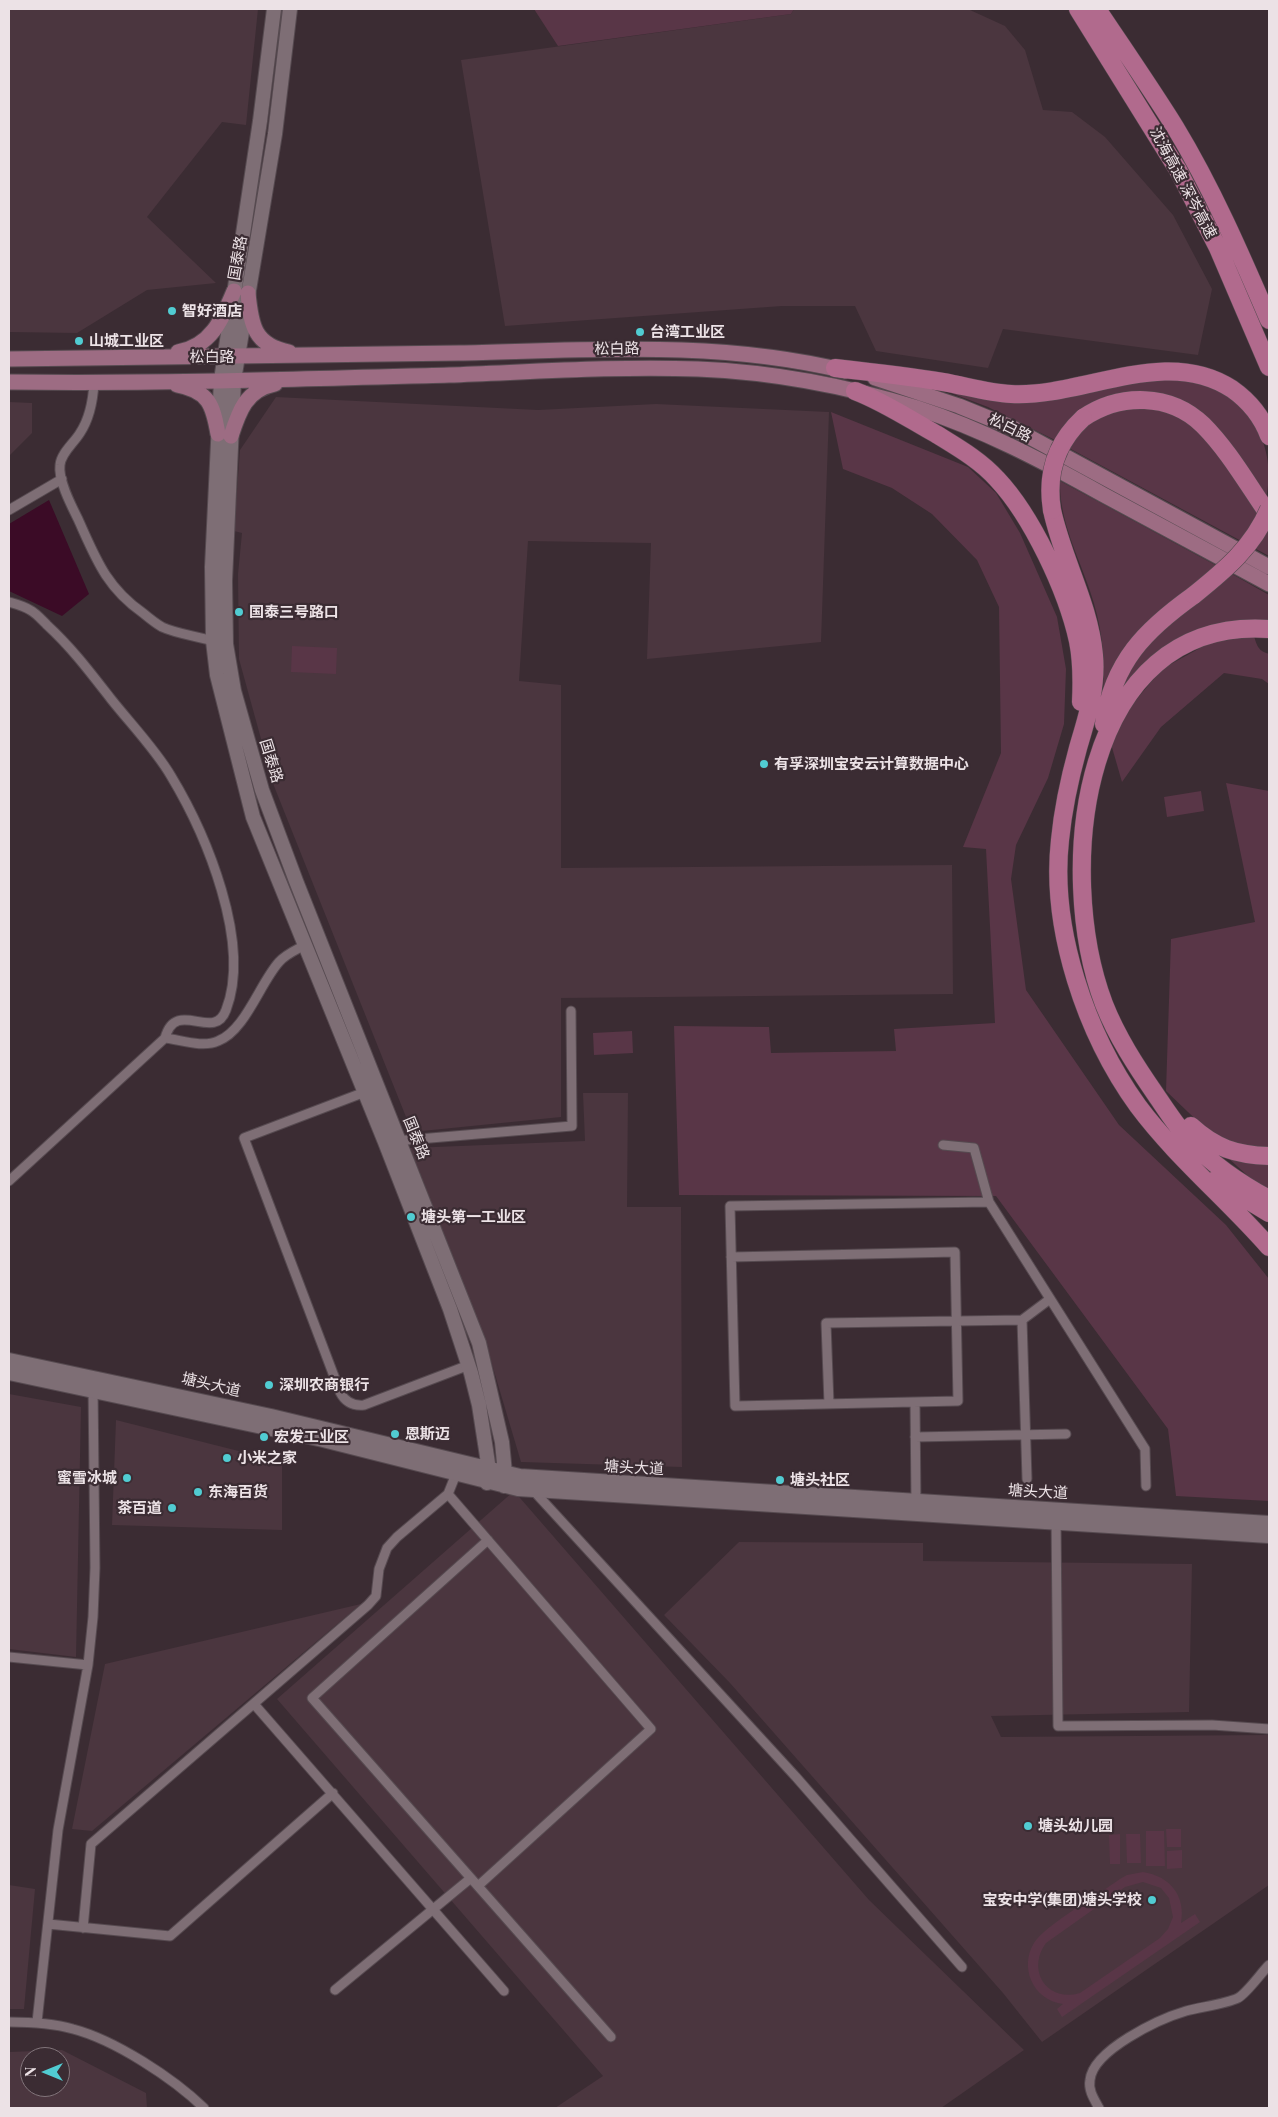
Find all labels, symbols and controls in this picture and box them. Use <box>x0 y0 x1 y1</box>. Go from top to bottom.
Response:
street label: 沈海高速 深岑高速 <box>1146 124 1220 242</box>
street label: 国泰路 <box>225 234 251 282</box>
place label: 智好酒店 <box>182 302 242 320</box>
marker: 智好酒店 <box>166 305 178 317</box>
place label: 台湾工业区 <box>650 323 725 341</box>
marker: 台湾工业区 <box>634 326 646 338</box>
place label: 山城工业区 <box>89 332 164 350</box>
marker: 山城工业区 <box>73 335 85 347</box>
street label: 松白路 <box>594 340 640 358</box>
street label: 松白路 <box>190 348 234 366</box>
street label: 松白路 <box>986 410 1034 446</box>
place label: 国泰三号路口 <box>249 603 339 621</box>
marker: 国泰三号路口 <box>233 606 245 618</box>
street label: 国泰路 <box>256 737 286 785</box>
place label: 有孚深圳宝安云计算数据中心 <box>774 755 969 773</box>
marker: 有孚深圳宝安云计算数据中心 <box>758 758 770 770</box>
street label: 国泰路 <box>399 1114 433 1162</box>
place label: 塘头第一工业区 <box>421 1208 526 1226</box>
marker: 塘头第一工业区 <box>405 1211 417 1223</box>
street label: 塘头大道 <box>180 1369 242 1401</box>
place label: 深圳农商银行 <box>279 1376 369 1394</box>
marker: 深圳农商银行 <box>263 1379 275 1391</box>
place label: 恩斯迈 <box>405 1425 450 1443</box>
place label: 宏发工业区 <box>274 1428 349 1446</box>
marker: 恩斯迈 <box>389 1428 401 1440</box>
marker: 宏发工业区 <box>258 1431 270 1443</box>
place label: 小米之家 <box>237 1449 297 1467</box>
marker: 小米之家 <box>221 1452 233 1464</box>
street label: 塘头大道 <box>604 1457 664 1479</box>
place label: 蜜雪冰城 <box>57 1469 117 1487</box>
place label: 塘头社区 <box>790 1471 850 1489</box>
marker: 蜜雪冰城 <box>121 1472 133 1484</box>
marker: 塘头社区 <box>774 1474 786 1486</box>
street label: 塘头大道 <box>1008 1481 1068 1503</box>
place label: 东海百货 <box>208 1483 268 1501</box>
marker: 东海百货 <box>192 1486 204 1498</box>
place label: 茶百道 <box>117 1499 162 1517</box>
marker: 茶百道 <box>166 1502 178 1514</box>
place label: 塘头幼儿园 <box>1038 1817 1113 1835</box>
marker: 塘头幼儿园 <box>1022 1820 1034 1832</box>
place label: 宝安中学(集团)塘头学校 <box>982 1891 1142 1909</box>
marker: 宝安中学(集团)塘头学校 <box>1146 1894 1158 1906</box>
north arrow <box>20 2047 70 2097</box>
text: N <box>21 2067 40 2077</box>

